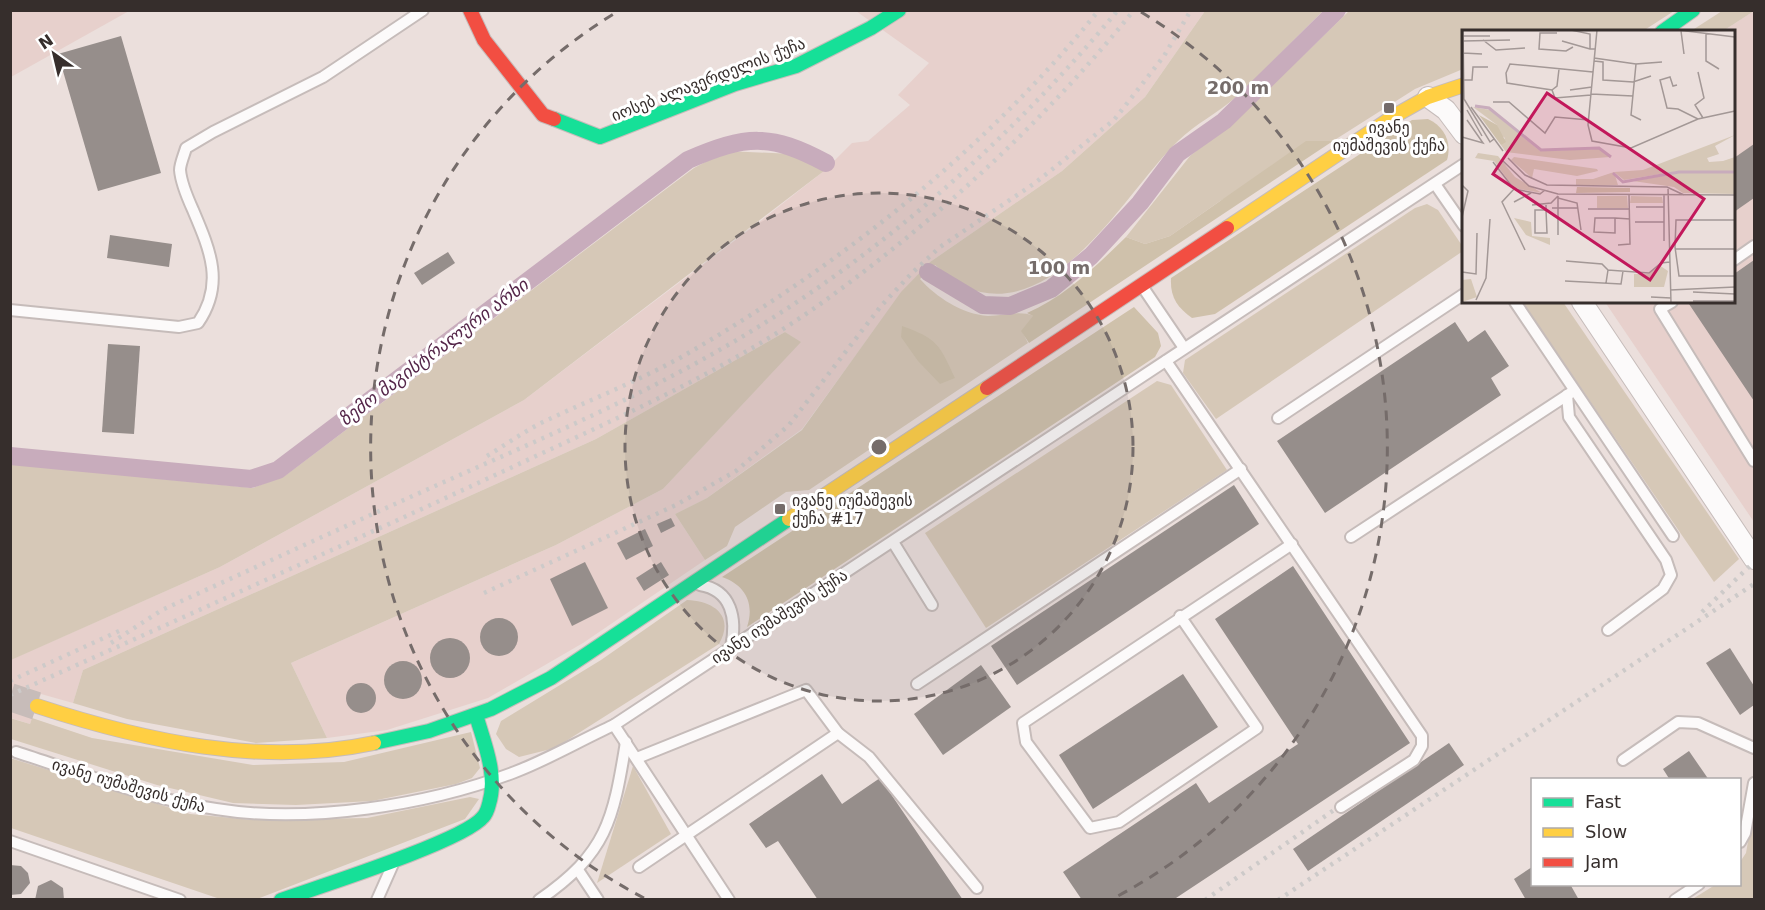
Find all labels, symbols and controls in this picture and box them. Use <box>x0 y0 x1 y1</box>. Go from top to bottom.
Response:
north arrow <box>24 24 84 84</box>
text: N <box>35 30 57 54</box>
inset map <box>1462 30 1735 303</box>
street label: იოსებ ალავერდელის ქუჩა <box>609 34 808 125</box>
text: 200 m <box>1207 77 1269 98</box>
marker: ივანე იუმაშევის ქუჩა <box>1382 101 1396 115</box>
place label: ივანე იუმაშევის ქუჩა <box>1333 118 1445 155</box>
text: 100 m <box>1028 257 1090 278</box>
water label: ზემო მაგისტრალური არხი <box>335 273 533 429</box>
centre of rings <box>869 437 889 457</box>
place label: ივანე იუმაშევის ქუჩა #17 <box>792 491 913 528</box>
marker: ივანე იუმაშევის ქუჩა #17 <box>773 502 787 516</box>
street label: ივანე იუმაშევის ქუჩა <box>708 565 851 668</box>
street label: ივანე იუმაშევის ქუჩა <box>50 754 208 816</box>
legend <box>1531 778 1741 886</box>
text: Fast <box>1585 791 1621 812</box>
text: Slow <box>1585 821 1627 842</box>
text: Jam <box>1584 851 1619 872</box>

